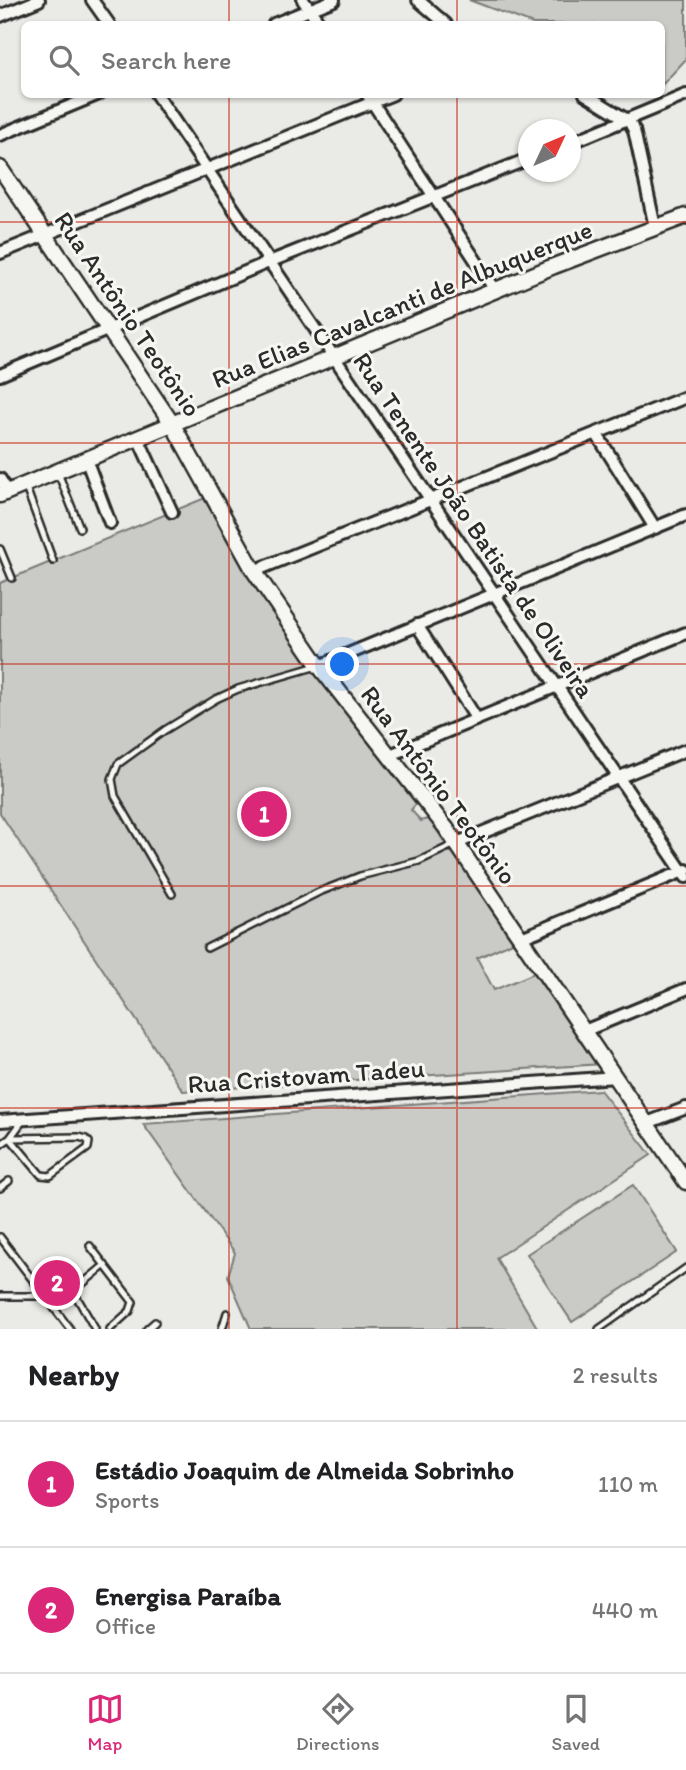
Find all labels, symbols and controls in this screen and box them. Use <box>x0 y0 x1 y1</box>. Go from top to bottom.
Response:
search box <box>21 21 665 98</box>
icon: search <box>45 41 83 79</box>
text: Search here <box>101 44 231 76</box>
north arrow <box>518 119 581 182</box>
street label: Rua Antônio Teotônio <box>47 205 209 423</box>
street label: Rua Elias Cavalcanti de Albuquerque <box>207 213 597 395</box>
street label: Rua Tenente João Batista de Oliveira <box>346 346 602 704</box>
your location <box>325 647 359 681</box>
street label: Rua Antônio Teotônio <box>354 679 524 891</box>
pin: 1 <box>241 788 287 840</box>
street label: Rua Cristovam Tadeu <box>186 1052 426 1100</box>
pin: 2 <box>34 1257 80 1309</box>
text: Nearby <box>28 1356 119 1393</box>
text: 2 results <box>572 1361 658 1389</box>
text: Estádio Joaquim de Almeida Sobrinho <box>95 1454 514 1486</box>
text: 1 <box>46 1470 56 1498</box>
text: 110 m <box>598 1470 658 1498</box>
text: Sports <box>95 1486 159 1514</box>
text: Energisa Paraíba <box>95 1580 281 1612</box>
text: 2 <box>45 1596 57 1624</box>
text: 440 m <box>592 1596 658 1624</box>
text: Office <box>95 1612 156 1640</box>
tab: Map <box>86 1690 124 1755</box>
tab: Directions <box>296 1690 380 1755</box>
tab: Saved <box>552 1690 600 1755</box>

